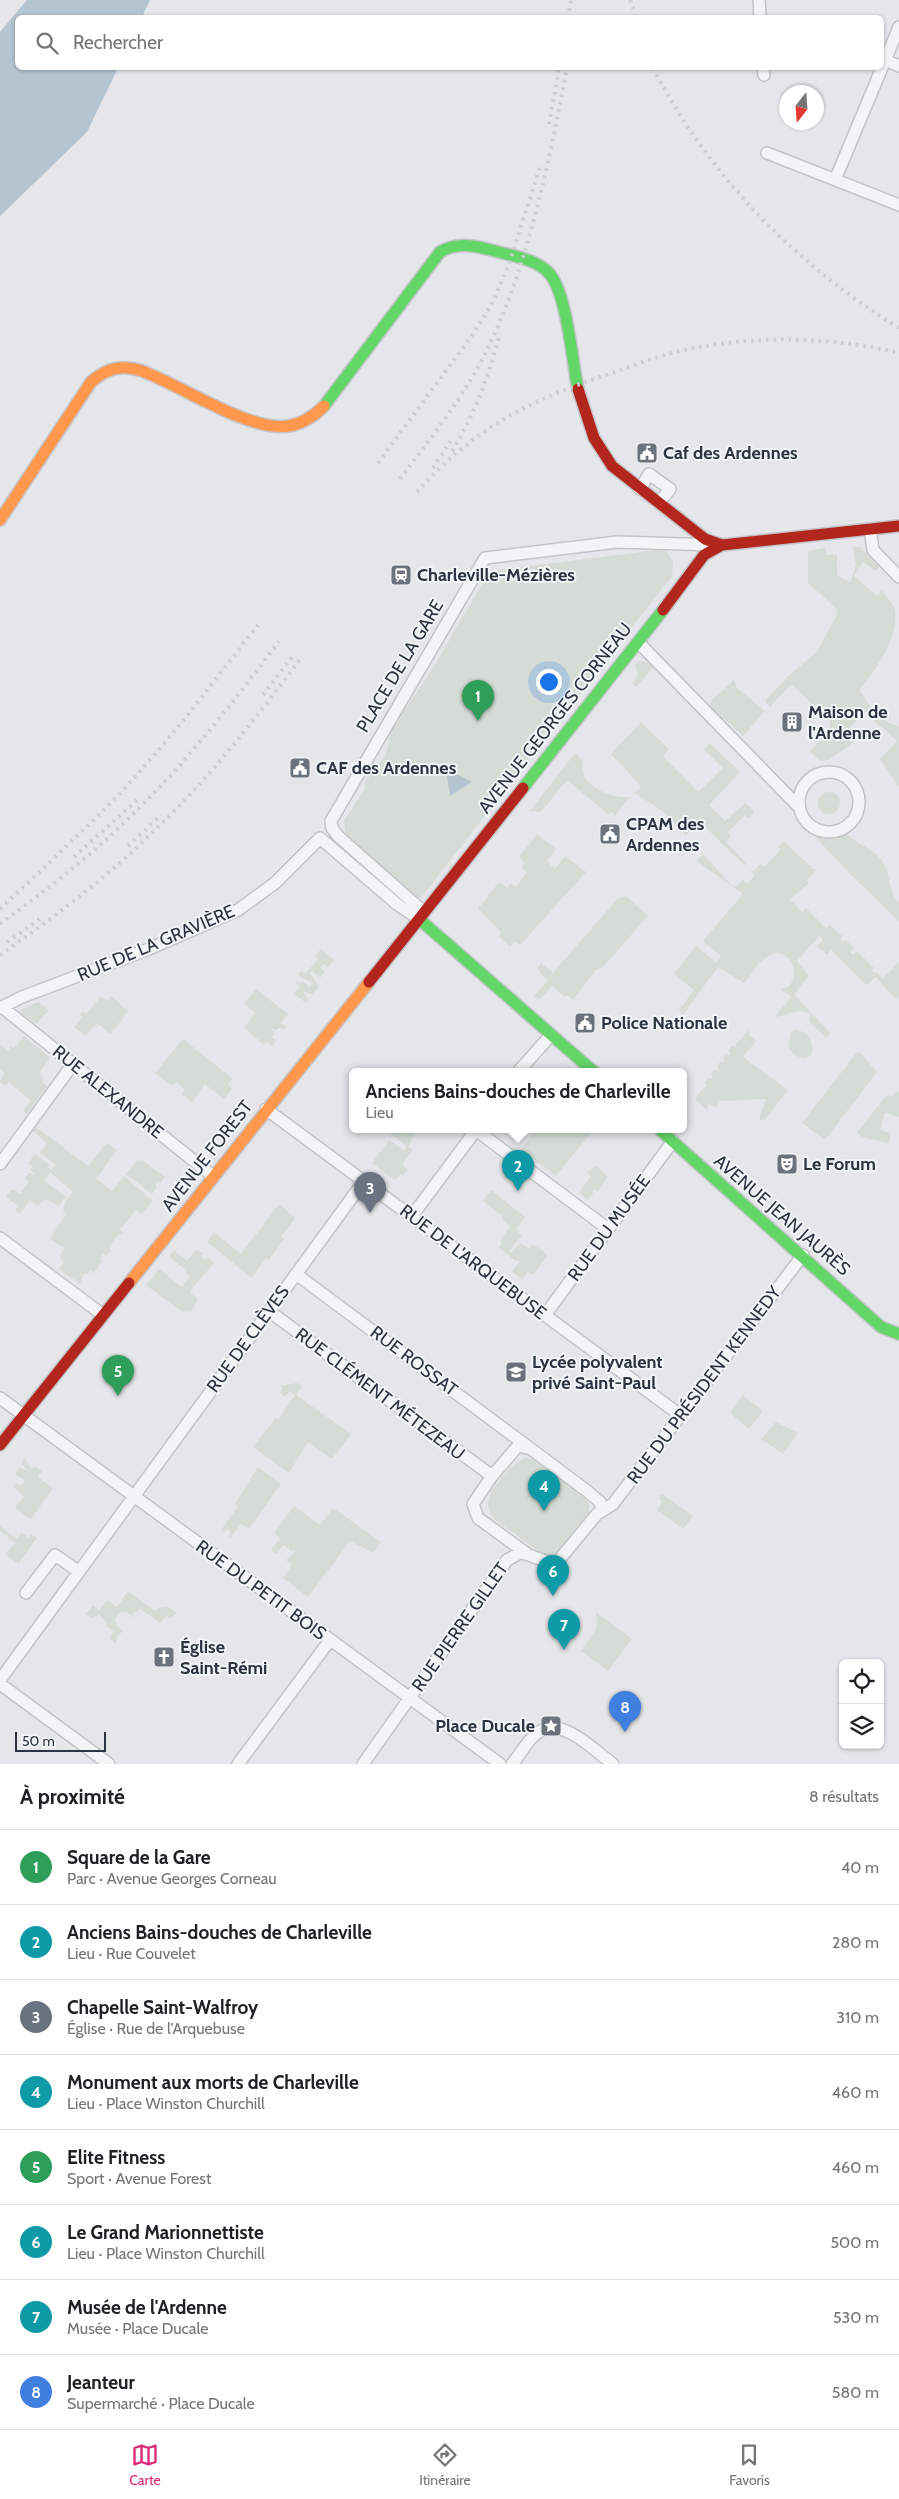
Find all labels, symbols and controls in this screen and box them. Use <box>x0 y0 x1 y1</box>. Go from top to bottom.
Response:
search box <box>15 15 884 70</box>
icon: search <box>33 29 61 57</box>
text: Rechercher <box>73 31 163 54</box>
north arrow <box>779 85 824 130</box>
public building icon: Caf des Ardennes <box>635 441 659 465</box>
place label: Caf des Ardennes <box>663 442 798 464</box>
station icon: Charleville-Mézières <box>389 563 413 587</box>
place label: Charleville-Mézières <box>417 564 575 586</box>
street label: PLACE DE LA GARE <box>352 596 448 736</box>
street label: AVENUE GEORGES CORNEAU <box>474 618 636 818</box>
your location <box>536 669 562 695</box>
pin: 1 <box>462 680 494 721</box>
place label: Maison de l'Ardenne <box>808 701 888 744</box>
building icon: Maison de l'Ardenne <box>780 710 804 734</box>
public building icon: CAF des Ardennes <box>288 756 312 780</box>
place label: CAF des Ardennes <box>316 757 457 779</box>
place label: CPAM des Ardennes <box>626 813 705 856</box>
public building icon: CPAM des Ardennes <box>598 822 622 846</box>
street label: RUE DE LA GRAVIÈRE <box>74 900 238 986</box>
public building icon: Police Nationale <box>573 1011 597 1035</box>
place label: Police Nationale <box>601 1012 727 1034</box>
street label: RUE ALEXANDRE <box>48 1041 168 1143</box>
popup <box>349 1068 687 1133</box>
text: Anciens Bains-douches de Charleville <box>366 1080 670 1103</box>
street label: AVENUE FOREST <box>157 1096 257 1216</box>
text: Lieu <box>366 1103 394 1122</box>
pin: 2 <box>502 1150 534 1191</box>
street label: AVENUE JEAN JAURÈS <box>709 1150 855 1280</box>
theatre icon: Le Forum <box>775 1152 799 1176</box>
place label: Le Forum <box>803 1153 876 1175</box>
street label: RUE DU MUSÉE <box>563 1171 655 1285</box>
pin: 3 <box>354 1172 386 1213</box>
street label: RUE DE L'ARQUEBUSE <box>395 1200 551 1324</box>
street label: RUE DE CLÈVES <box>202 1281 294 1397</box>
street label: RUE DU PRÉSIDENT KENNEDY <box>622 1281 786 1488</box>
street label: RUE ROSSAT <box>366 1321 462 1401</box>
street label: RUE CLÉMENT MÉTEZEAU <box>291 1323 469 1465</box>
place label: Lycée polyvalent privé Saint-Paul <box>532 1351 663 1394</box>
pin: 5 <box>102 1355 134 1396</box>
school or university icon: Lycée polyvalent privé Saint-Paul <box>504 1360 528 1384</box>
pin: 4 <box>528 1470 560 1511</box>
street label: RUE DU PETIT BOIS <box>191 1535 331 1645</box>
pin: 6 <box>537 1555 569 1596</box>
street label: RUE PIERRE GILLET <box>407 1558 513 1696</box>
pin: 7 <box>548 1609 580 1650</box>
place label: Église Saint-Rémi <box>180 1636 267 1679</box>
church icon: Église Saint-Rémi <box>152 1645 176 1669</box>
map controls <box>839 1659 884 1749</box>
button: locate <box>839 1659 884 1704</box>
pin: 8 <box>609 1691 641 1732</box>
button: layers <box>839 1704 884 1749</box>
place icon: Place Ducale <box>539 1714 563 1738</box>
place label: Place Ducale <box>435 1715 535 1737</box>
scale bar <box>15 1729 106 1752</box>
text: 50 m <box>22 1732 55 1750</box>
text: À proximité <box>20 1784 125 1809</box>
text: 8 résultats <box>809 1787 879 1806</box>
text: Square de la Gare <box>67 1846 211 1869</box>
text: 1 <box>33 1858 39 1877</box>
text: 40 m <box>841 1858 879 1877</box>
text: Parc · Avenue Georges Corneau <box>67 1869 277 1888</box>
text: Anciens Bains-douches de Charleville <box>67 1921 372 1944</box>
text: 2 <box>32 1933 40 1952</box>
text: 280 m <box>832 1933 879 1952</box>
text: Lieu · Rue Couvelet <box>67 1944 196 1963</box>
text: Chapelle Saint-Walfroy <box>67 1996 258 2019</box>
text: 3 <box>32 2008 40 2027</box>
text: 310 m <box>836 2008 879 2027</box>
text: Église · Rue de l'Arquebuse <box>67 2019 245 2038</box>
text: Monument aux morts de Charleville <box>67 2071 359 2094</box>
text: 4 <box>31 2083 41 2102</box>
text: 460 m <box>832 2083 879 2102</box>
text: Lieu · Place Winston Churchill <box>67 2094 265 2113</box>
text: Elite Fitness <box>67 2146 165 2169</box>
text: 5 <box>32 2158 40 2177</box>
text: 460 m <box>832 2158 879 2177</box>
text: Sport · Avenue Forest <box>67 2169 211 2188</box>
text: Le Grand Marionnettiste <box>67 2221 264 2244</box>
text: 6 <box>32 2233 41 2252</box>
text: 500 m <box>830 2233 879 2252</box>
text: Lieu · Place Winston Churchill <box>67 2244 265 2263</box>
text: Musée de l'Ardenne <box>67 2296 227 2319</box>
text: 7 <box>32 2308 40 2327</box>
text: 530 m <box>833 2308 879 2327</box>
text: Musée · Place Ducale <box>67 2319 208 2338</box>
text: Jeanteur <box>67 2371 135 2394</box>
text: 8 <box>31 2383 41 2402</box>
text: 580 m <box>832 2383 879 2402</box>
text: Supermarché · Place Ducale <box>67 2394 255 2413</box>
tab: Carte <box>129 2441 161 2489</box>
tab: Itinéraire <box>419 2441 471 2489</box>
tab: Favoris <box>729 2441 770 2489</box>

